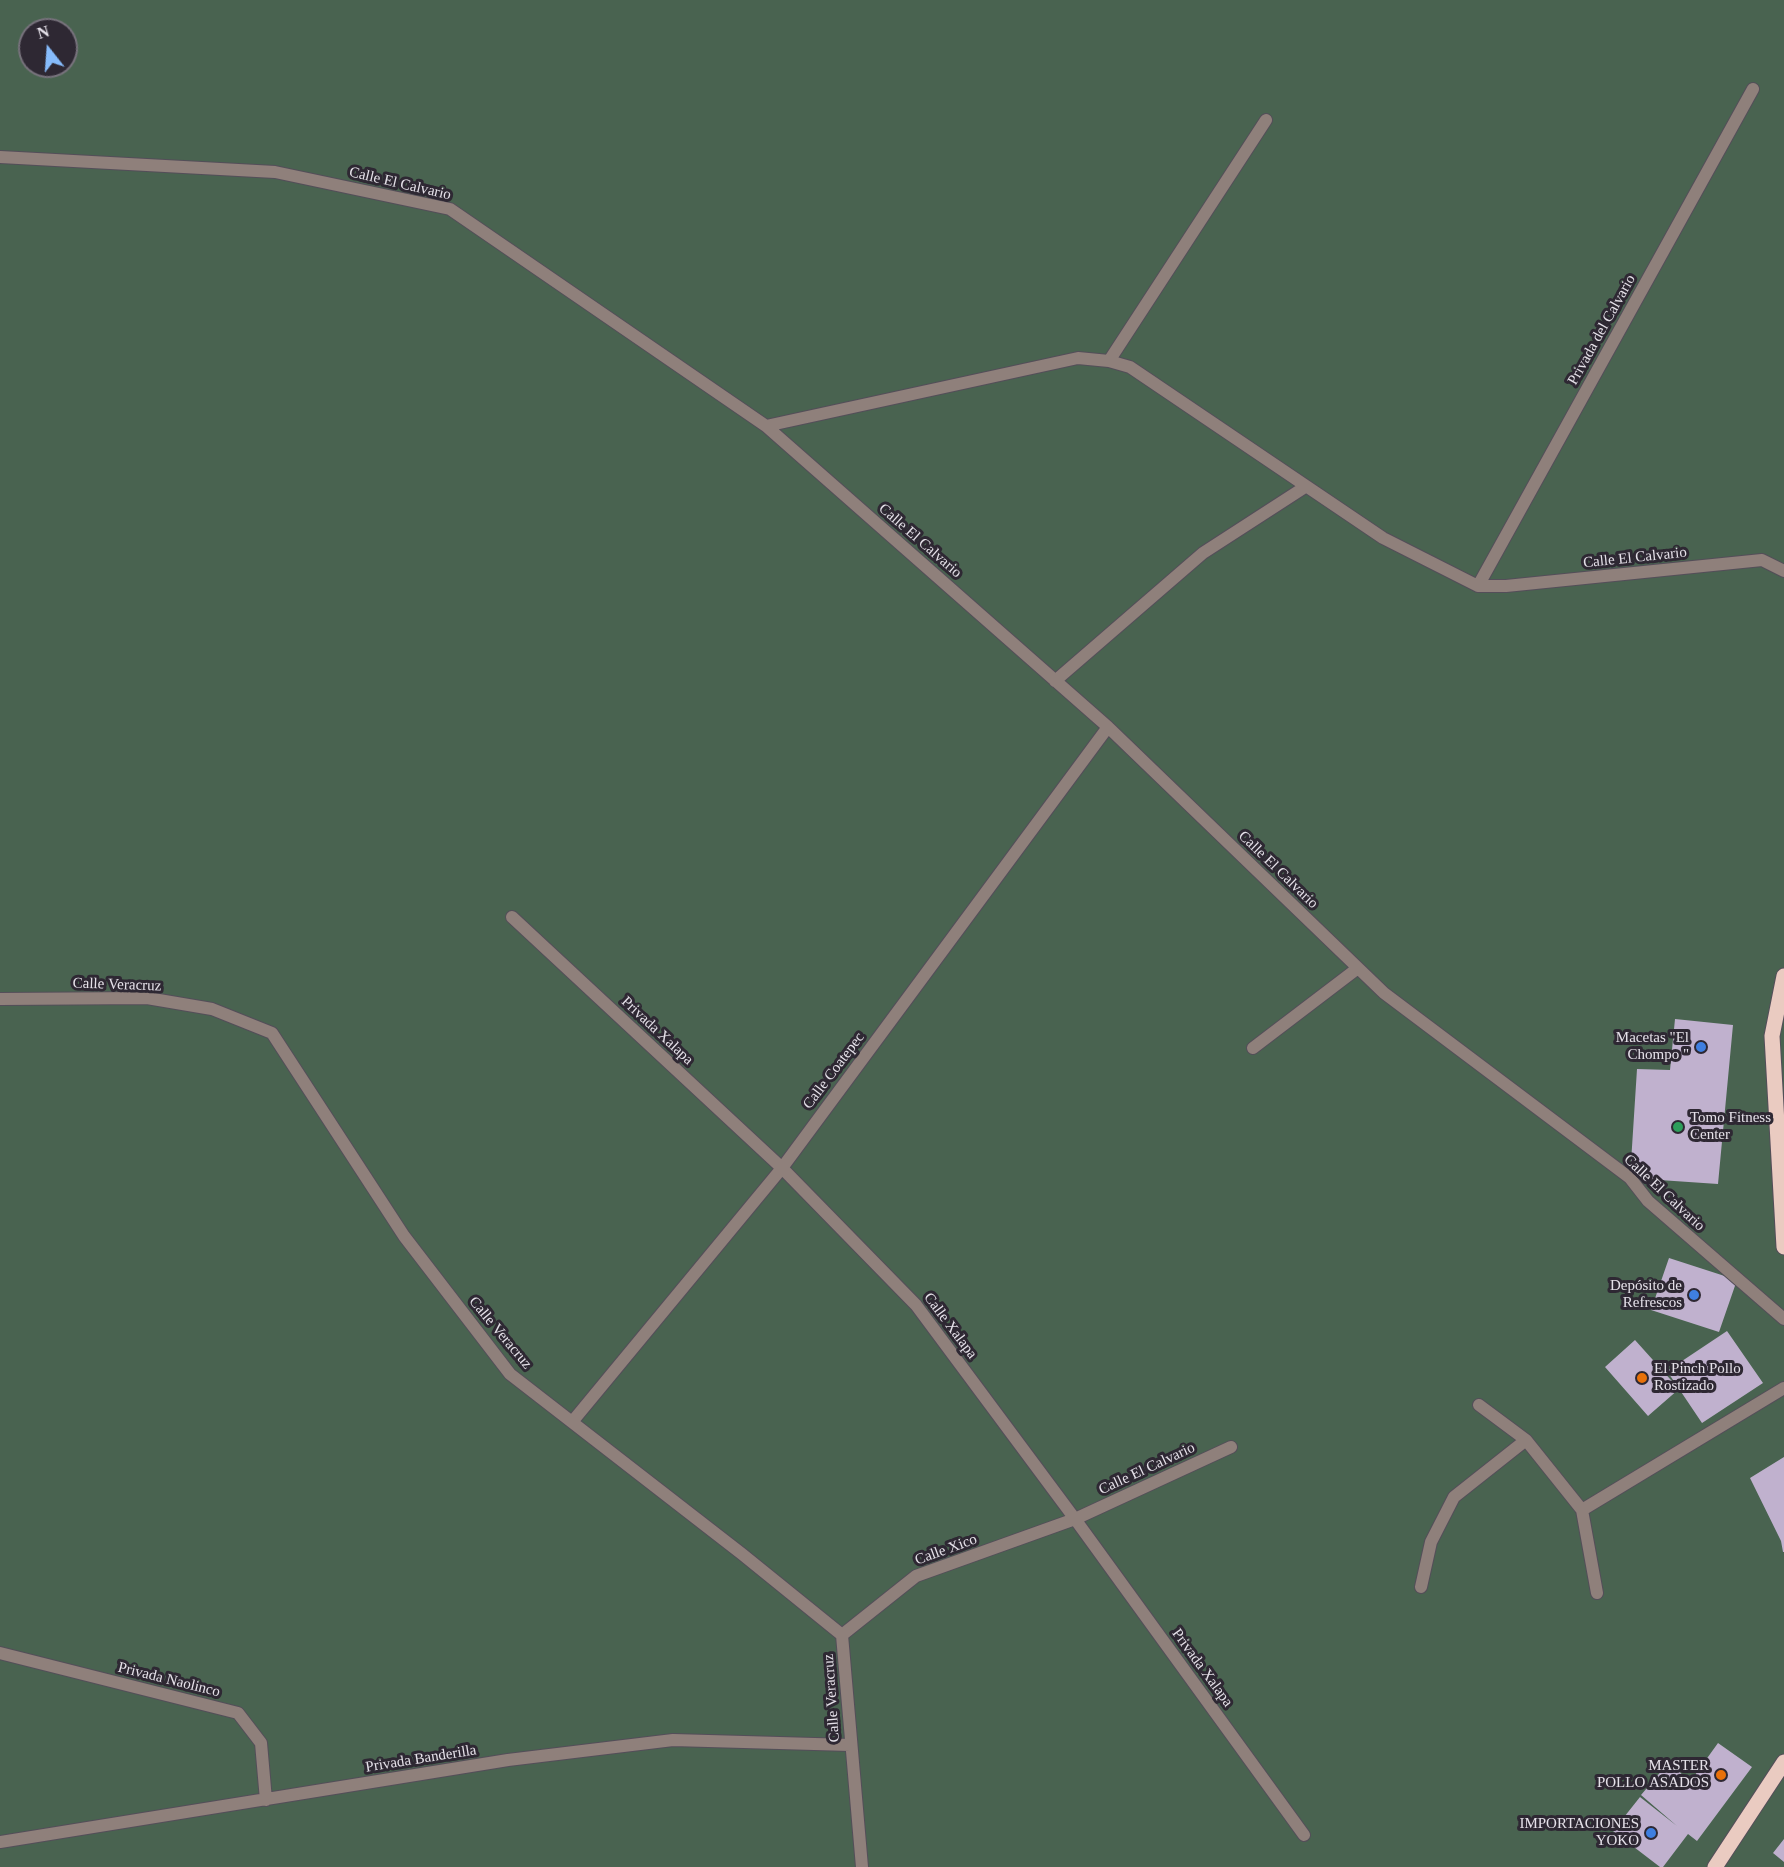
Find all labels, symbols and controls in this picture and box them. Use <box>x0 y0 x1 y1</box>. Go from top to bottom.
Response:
north arrow <box>18 18 78 78</box>
text: N <box>35 22 51 42</box>
street label: Calle El Calvario <box>347 164 453 204</box>
street label: Privada del Calvario <box>1564 272 1640 388</box>
street label: Calle El Calvario <box>875 500 965 582</box>
street label: Calle El Calvario <box>1582 544 1688 572</box>
street label: Calle El Calvario <box>1234 827 1322 913</box>
street label: Calle Veracruz <box>72 974 162 996</box>
street label: Privada Xalapa <box>617 993 697 1069</box>
street label: Calle Coatepec <box>799 1029 869 1113</box>
place label: Macetas "El Chompo " <box>1616 1029 1689 1064</box>
marker: Macetas "El Chompo " <box>1694 1040 1708 1054</box>
place label: Tomo Fitness Center <box>1690 1109 1771 1144</box>
marker: Tomo Fitness Center <box>1671 1120 1685 1134</box>
street label: Calle El Calvario <box>1620 1151 1708 1235</box>
place label: Depósito de Refrescos <box>1610 1277 1682 1312</box>
marker: Depósito de Refrescos <box>1687 1288 1701 1302</box>
street label: Calle Xalapa <box>919 1289 981 1363</box>
street label: Calle Veracruz <box>465 1293 535 1373</box>
place label: El Pinch Pollo Rostizado <box>1654 1360 1741 1395</box>
marker: El Pinch Pollo Rostizado <box>1635 1371 1649 1385</box>
street label: Calle El Calvario <box>1096 1439 1198 1499</box>
street label: Calle Xico <box>913 1531 979 1569</box>
street label: Privada Xalapa <box>1168 1625 1236 1711</box>
street label: Calle Veracruz <box>820 1653 844 1743</box>
street label: Privada Naolinco <box>116 1659 222 1701</box>
street label: Privada Banderilla <box>364 1741 478 1777</box>
place label: MASTER POLLO ASADOS <box>1597 1757 1709 1792</box>
marker: MASTER POLLO ASADOS <box>1714 1768 1728 1782</box>
place label: IMPORTACIONES YOKO <box>1519 1815 1639 1850</box>
marker: IMPORTACIONES YOKO <box>1644 1826 1658 1840</box>

